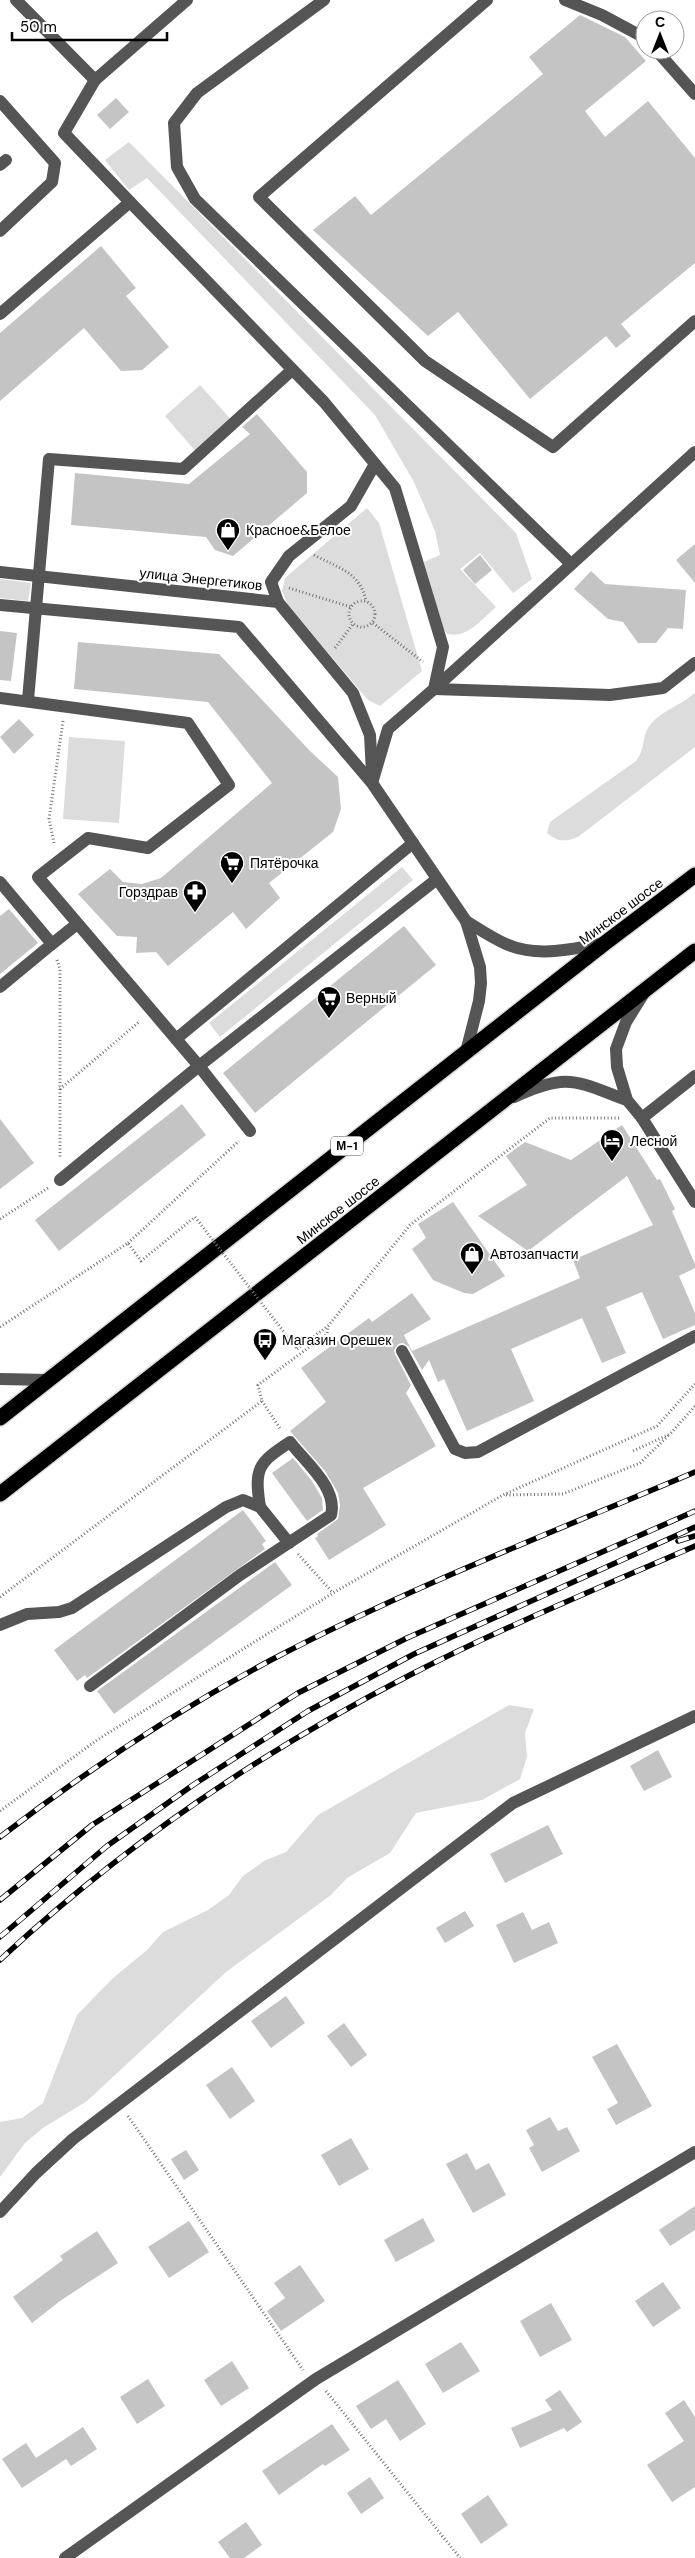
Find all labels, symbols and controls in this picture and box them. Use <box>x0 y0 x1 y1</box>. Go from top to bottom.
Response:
scale bar <box>12 10 168 42</box>
north arrow <box>635 10 685 60</box>
text: С <box>655 13 665 31</box>
text: 50 m <box>20 17 57 37</box>
shop icon: Красное&Белое <box>215 517 241 551</box>
place label: Красное&Белое <box>246 521 351 539</box>
street label: улица Энергетиков <box>139 564 263 594</box>
supermarket icon: Пятёрочка <box>219 850 245 884</box>
place label: Пятёрочка <box>250 854 319 872</box>
street label: Минское шоссе <box>575 873 667 948</box>
pharmacy icon: Горздрав <box>182 879 208 913</box>
place label: Горздрав <box>119 883 178 901</box>
supermarket icon: Верный <box>316 985 342 1019</box>
place label: Верный <box>346 989 397 1007</box>
hotel icon: Лесной <box>599 1128 625 1162</box>
place label: Лесной <box>630 1132 677 1150</box>
road number: М-1 <box>331 1136 363 1156</box>
street label: Минское шоссе <box>293 1172 383 1248</box>
shop icon: Автозапчасти <box>459 1241 485 1275</box>
place label: Автозапчасти <box>490 1245 578 1263</box>
bus stop icon: Магазин Орешек <box>252 1327 278 1361</box>
place label: Магазин Орешек <box>282 1331 392 1349</box>

